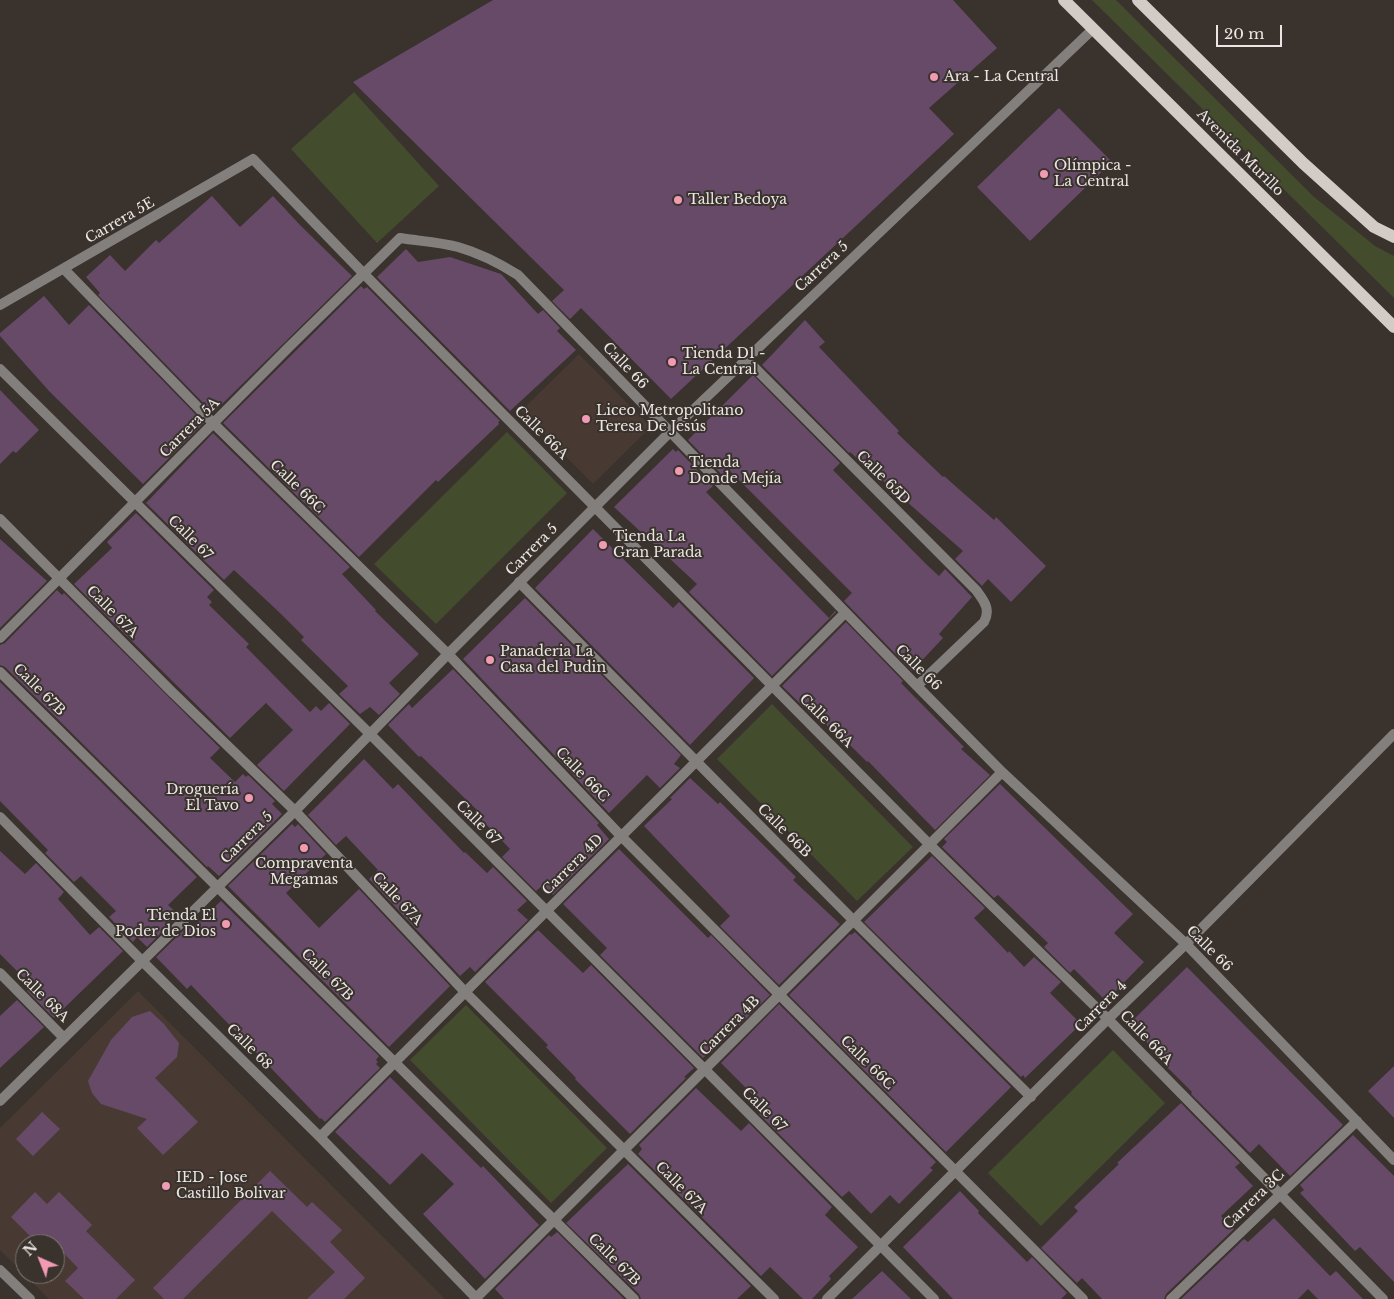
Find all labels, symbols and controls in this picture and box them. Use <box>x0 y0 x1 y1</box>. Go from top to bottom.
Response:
scale bar <box>1219 15 1285 47</box>
text: 20 m <box>1224 24 1264 43</box>
place label: Ara - La Central <box>944 69 1059 85</box>
marker: Ara - La Central <box>928 71 940 83</box>
street label: Avenida Murillo <box>1193 106 1287 200</box>
place label: Olímpica - La Central <box>1054 158 1131 190</box>
marker: Olímpica - La Central <box>1038 168 1050 180</box>
place label: Taller Bedoya <box>688 192 787 208</box>
marker: Taller Bedoya <box>672 194 684 206</box>
street label: Carrera 5E <box>83 195 157 247</box>
street label: Carrera 5 <box>792 238 852 296</box>
street label: Calle 66 <box>599 339 651 393</box>
place label: Tienda D1 - La Central <box>682 346 766 378</box>
marker: Tienda D1 - La Central <box>666 356 678 368</box>
street label: Carrera 5A <box>157 395 223 461</box>
street label: Calle 66A <box>511 403 571 463</box>
place label: Liceo Metropolitano Teresa De Jesús <box>596 403 743 436</box>
marker: Liceo Metropolitano Teresa De Jesús <box>580 413 592 425</box>
street label: Calle 65D <box>853 448 913 508</box>
place label: Tienda Donde Mejía <box>689 455 781 488</box>
street label: Calle 66C <box>266 457 328 517</box>
marker: Tienda Donde Mejía <box>673 465 685 477</box>
street label: Calle 67 <box>164 512 216 564</box>
street label: Carrera 5 <box>503 521 561 579</box>
place label: Tienda La Gran Parada <box>613 529 702 562</box>
marker: Tienda La Gran Parada <box>597 539 609 551</box>
street label: Calle 67A <box>83 583 141 641</box>
street label: Calle 66 <box>892 642 944 694</box>
place label: Panaderia La Casa del Pudin <box>500 644 606 676</box>
marker: Panaderia La Casa del Pudin <box>484 654 496 666</box>
street label: Calle 67B <box>9 660 69 720</box>
street label: Calle 66A <box>796 691 856 751</box>
street label: Calle 66C <box>552 744 612 806</box>
place label: Droguería El Tavo <box>166 782 239 814</box>
marker: Droguería El Tavo <box>243 792 255 804</box>
street label: Calle 67 <box>452 797 504 849</box>
street label: Calle 66B <box>754 801 814 861</box>
street label: Carrera 5 <box>218 809 276 867</box>
street label: Carrera 4D <box>539 831 607 899</box>
marker: Compraventa Megamas <box>298 842 310 854</box>
place label: Compraventa Megamas <box>255 856 353 889</box>
street label: Calle 67A <box>368 869 426 929</box>
place label: Tienda El Poder de Dios <box>115 908 216 940</box>
marker: Tienda El Poder de Dios <box>220 918 232 930</box>
street label: Calle 66 <box>1183 923 1235 975</box>
street label: Calle 67B <box>297 945 357 1005</box>
street label: Calle 68A <box>12 966 72 1026</box>
street label: Carrera 4 <box>1071 977 1131 1037</box>
street label: Carrera 4B <box>697 993 763 1059</box>
street label: Calle 66A <box>1116 1007 1176 1069</box>
street label: Calle 68 <box>223 1021 275 1073</box>
street label: Calle 66C <box>837 1033 897 1093</box>
street label: Calle 67 <box>738 1084 790 1136</box>
street label: Calle 67A <box>652 1159 710 1217</box>
street label: Carrera 3C <box>1220 1167 1288 1233</box>
place label: IED - Jose Castillo Bolivar <box>176 1170 286 1202</box>
marker: IED - Jose Castillo Bolivar <box>160 1180 172 1192</box>
street label: Calle 67B <box>584 1230 644 1290</box>
north arrow <box>15 1234 65 1284</box>
text: N <box>19 1238 41 1260</box>

